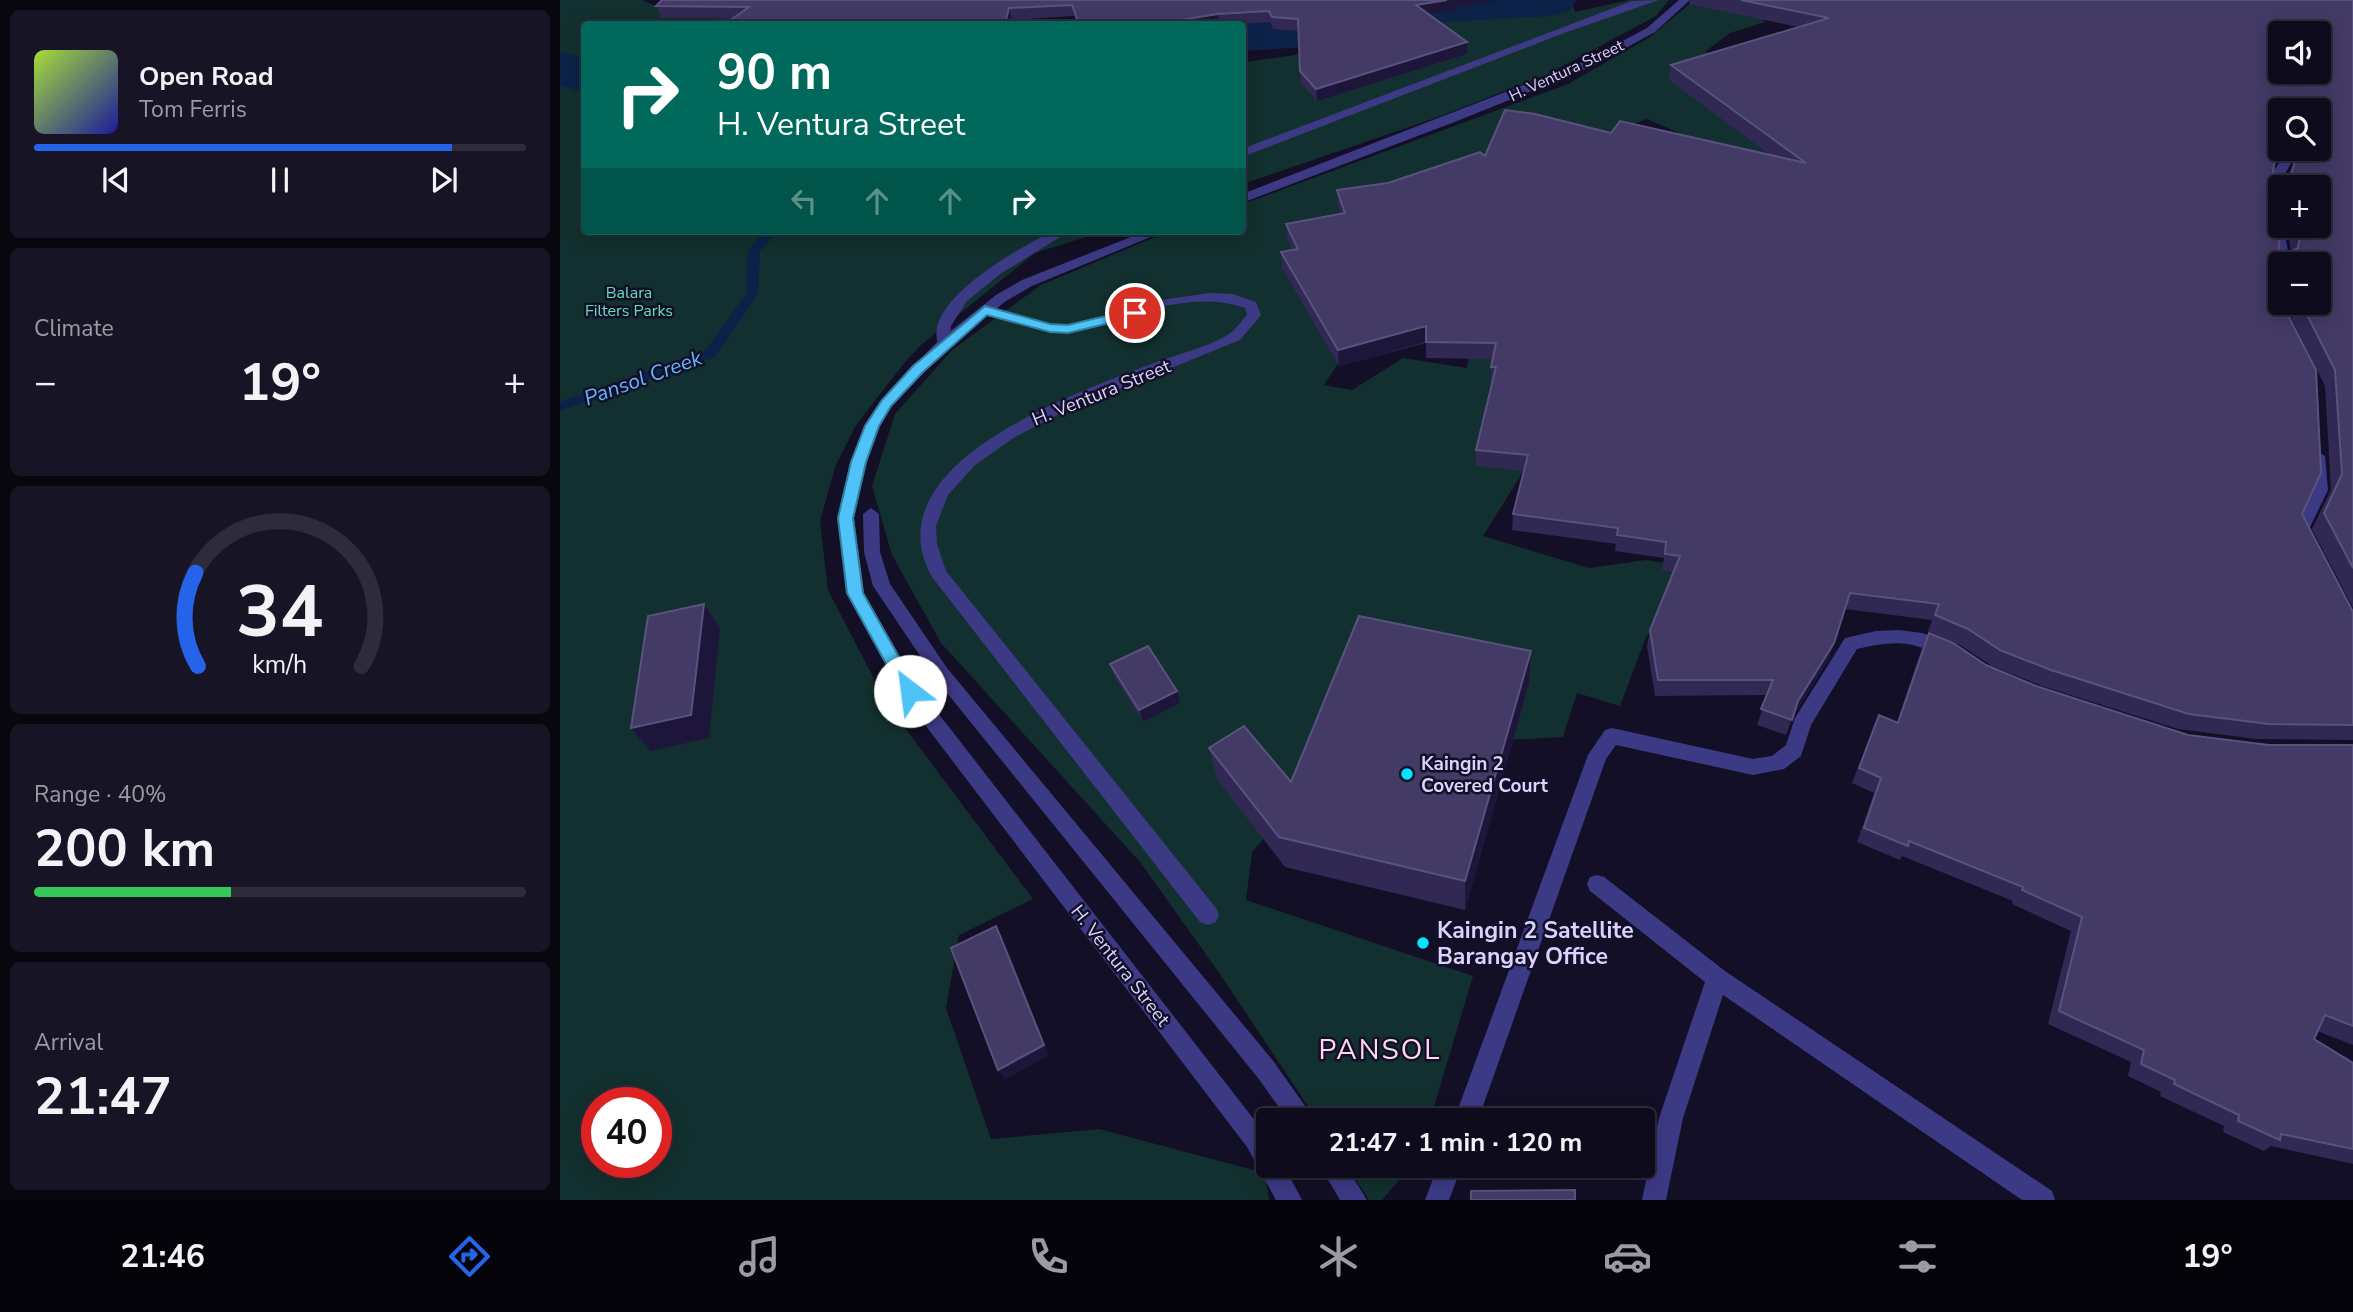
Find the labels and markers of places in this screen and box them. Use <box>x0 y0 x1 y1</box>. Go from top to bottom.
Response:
pin <box>1105 283 1165 343</box>
place label: Kaingin 2 Covered Court <box>1421 751 1548 799</box>
marker: Kaingin 2 Covered Court <box>1399 766 1415 782</box>
place label: Kaingin 2 Satellite Barangay Office <box>1437 915 1634 972</box>
marker: Kaingin 2 Satellite Barangay Office <box>1415 935 1431 951</box>

